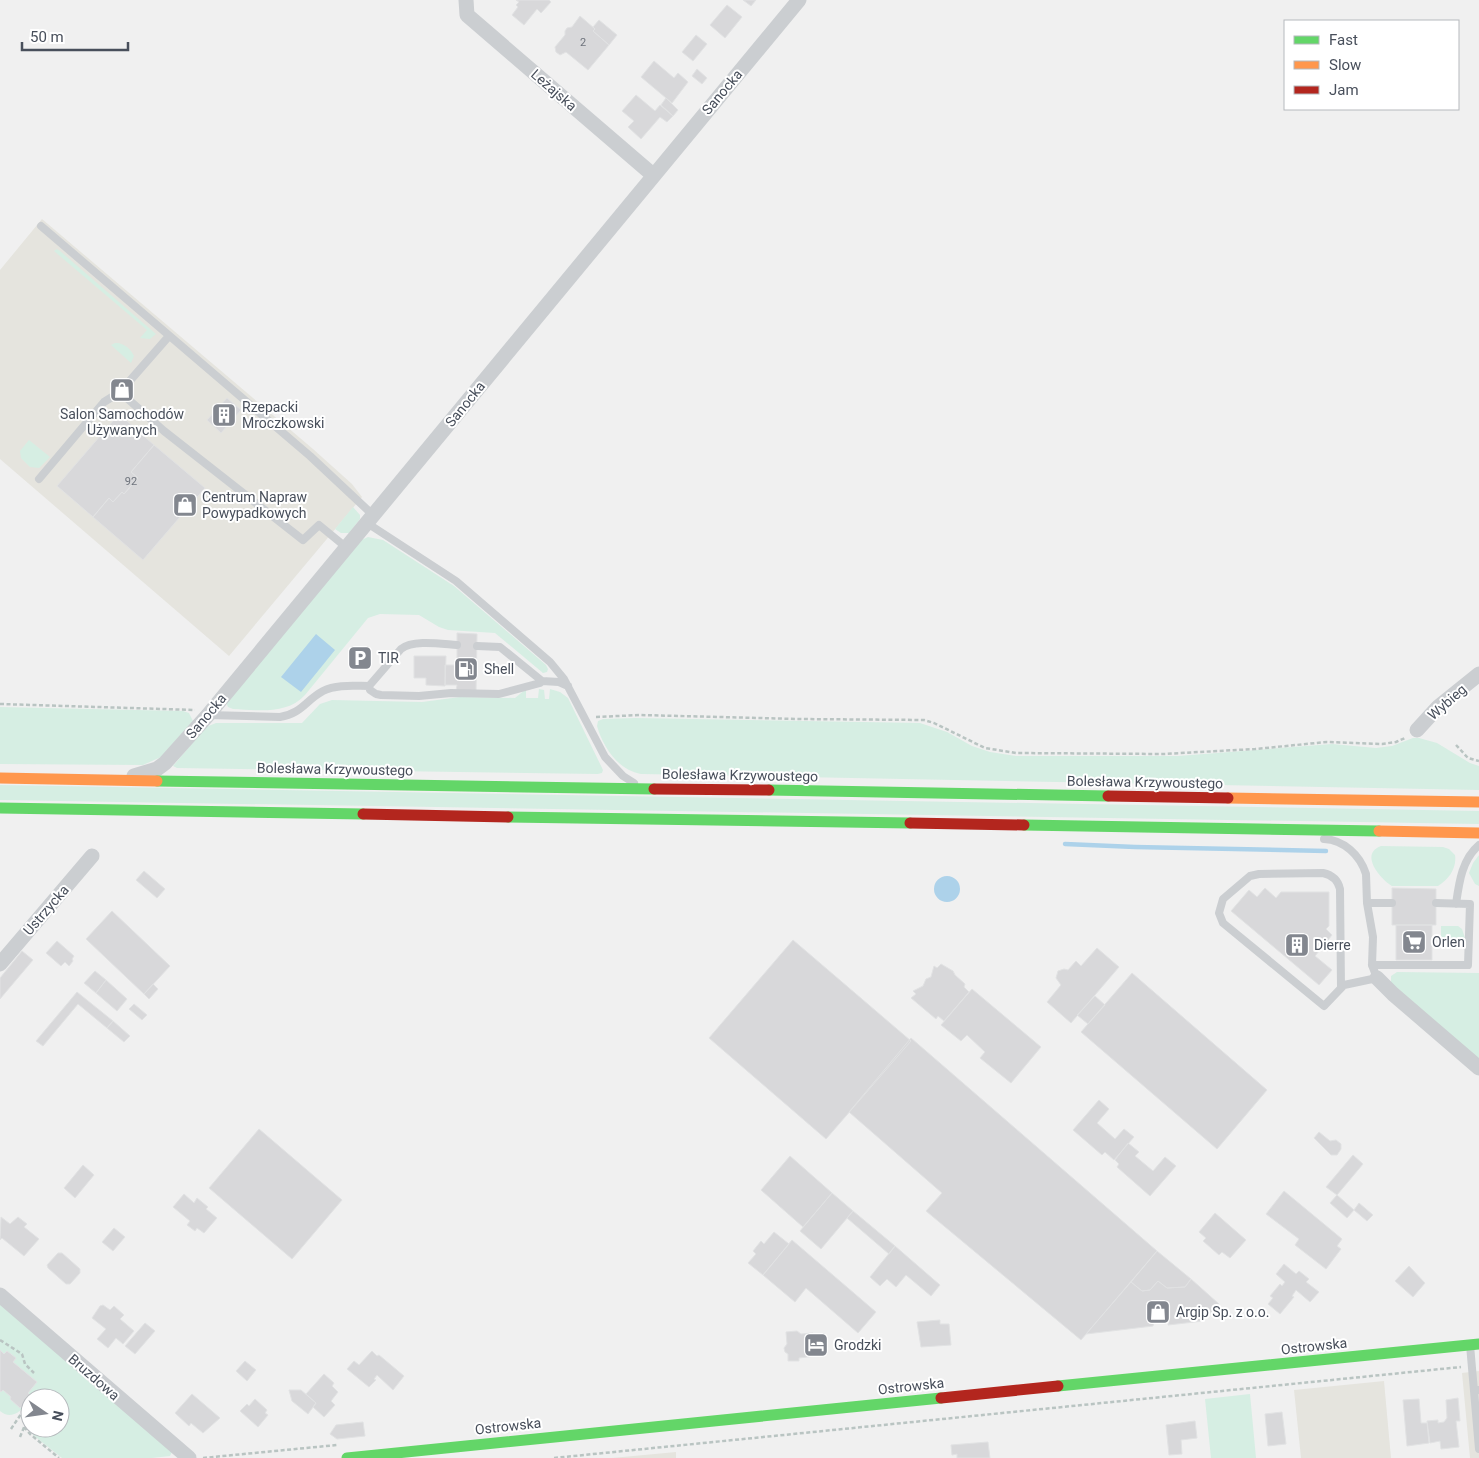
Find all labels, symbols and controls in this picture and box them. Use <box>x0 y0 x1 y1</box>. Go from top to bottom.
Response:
scale bar <box>22 20 129 52</box>
legend <box>1284 20 1459 110</box>
text: 50 m <box>30 28 64 46</box>
text: Fast <box>1329 31 1358 49</box>
house number: 2 <box>580 36 586 49</box>
text: Slow <box>1329 56 1361 74</box>
street label: Leżajska <box>528 66 580 114</box>
street label: Sanocka <box>699 66 745 118</box>
text: Jam <box>1329 81 1359 99</box>
shop icon: Salon Samochodów Używanych <box>109 377 135 403</box>
street label: Sanocka <box>442 378 488 430</box>
place label: Rzepacki Mroczkowski <box>242 399 324 431</box>
building icon: Rzepacki Mroczkowski <box>211 402 237 428</box>
place label: Salon Samochodów Używanych <box>60 406 185 438</box>
house number: 92 <box>125 475 137 488</box>
place label: Centrum Napraw Powypadkowych <box>202 489 308 521</box>
shop icon: Centrum Napraw Powypadkowych <box>172 492 198 518</box>
parking icon: TIR <box>347 645 373 671</box>
place label: TIR <box>378 650 399 666</box>
fuel station icon: Shell <box>453 656 479 682</box>
place label: Shell <box>484 661 514 677</box>
street label: Wybieg <box>1425 681 1469 723</box>
street label: Sanocka <box>183 690 229 742</box>
street label: Bolesława Krzywoustego <box>257 760 413 778</box>
street label: Bolesława Krzywoustego <box>662 766 818 784</box>
street label: Bolesława Krzywoustego <box>1067 773 1223 791</box>
street label: Ustrzycka <box>20 882 72 938</box>
supermarket icon: Orlen <box>1401 929 1427 955</box>
building icon: Dierre <box>1284 932 1310 958</box>
place label: Orlen <box>1432 934 1465 950</box>
place label: Dierre <box>1314 937 1351 953</box>
shop icon: Argip Sp. z o.o. <box>1145 1299 1171 1325</box>
place label: Argip Sp. z o.o. <box>1176 1304 1269 1320</box>
hotel icon: Grodzki <box>803 1332 829 1358</box>
street label: Ostrowska <box>1280 1335 1348 1357</box>
place label: Grodzki <box>834 1337 881 1353</box>
street label: Bruzdowa <box>65 1351 123 1403</box>
street label: Ostrowska <box>877 1375 945 1397</box>
north arrow <box>20 1388 70 1438</box>
text: N <box>49 1409 67 1423</box>
street label: Ostrowska <box>474 1415 542 1437</box>

